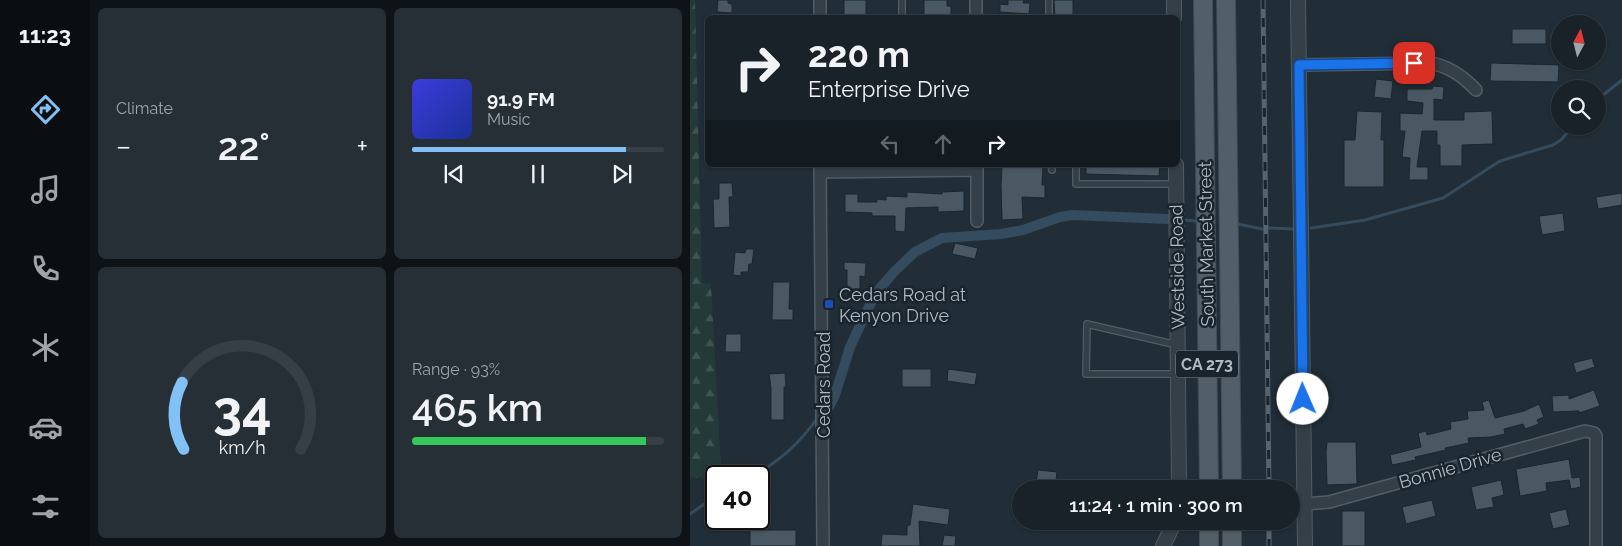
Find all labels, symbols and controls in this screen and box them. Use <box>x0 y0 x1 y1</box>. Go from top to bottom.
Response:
north arrow <box>1551 15 1606 70</box>
map controls <box>1551 15 1606 135</box>
text: 11:23 <box>19 22 71 48</box>
text: 220 m <box>808 34 910 75</box>
icon: right <box>725 35 790 100</box>
pin <box>1393 42 1435 84</box>
icon: arrive <box>1400 49 1428 77</box>
text: Enterprise Drive <box>808 76 970 102</box>
button: search <box>1551 80 1606 135</box>
text: 91.9 FM <box>487 88 555 110</box>
icon: directions <box>28 92 63 127</box>
text: Climate <box>116 99 173 118</box>
text: Music <box>487 110 531 129</box>
text: 22° <box>218 124 270 169</box>
text: − <box>116 130 131 163</box>
text: + <box>356 130 368 163</box>
icon: left <box>876 130 904 158</box>
icon: ahead <box>929 130 957 158</box>
icon: right <box>982 130 1010 158</box>
icon: previous <box>440 160 468 188</box>
icon: pause <box>524 160 552 188</box>
icon: next <box>608 160 636 188</box>
street label: South Market Street <box>1194 161 1218 327</box>
icon: music <box>28 172 63 207</box>
street label: Westside Road <box>1165 204 1189 330</box>
icon: phone <box>28 251 63 286</box>
place label: Cedars Road at Kenyon Drive <box>839 284 966 326</box>
marker: Cedars Road at Kenyon Drive <box>823 298 835 310</box>
icon: climate <box>28 330 63 365</box>
street label: Cedars Road <box>813 332 834 438</box>
road number: CA 273 <box>1176 350 1238 378</box>
text: Range · 93% <box>412 360 500 379</box>
position arrow <box>1276 372 1328 424</box>
text: 34 <box>213 379 271 440</box>
text: 465 km <box>412 385 543 430</box>
icon: car <box>28 410 63 445</box>
text: km/h <box>218 437 266 458</box>
street label: Bonnie Drive <box>1396 443 1504 493</box>
speed limit sign: 40 <box>705 465 770 530</box>
icon: filters <box>28 489 63 524</box>
text: 11:24 · 1 min · 300 m <box>1069 494 1243 516</box>

